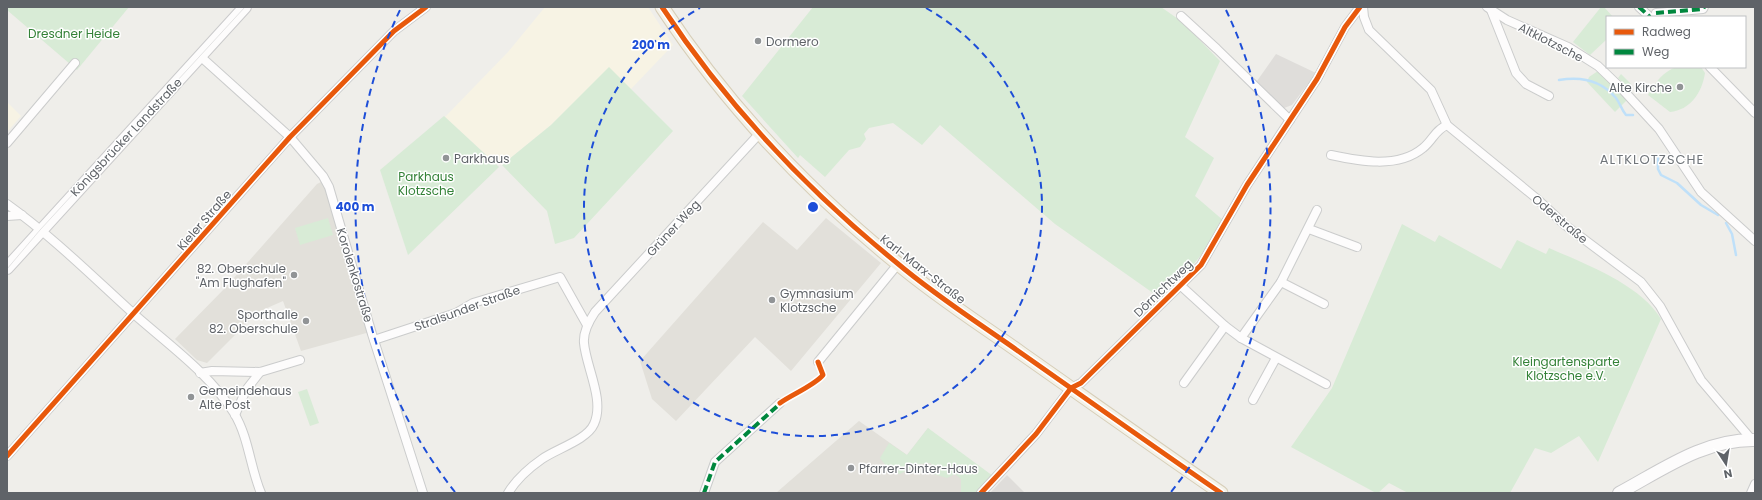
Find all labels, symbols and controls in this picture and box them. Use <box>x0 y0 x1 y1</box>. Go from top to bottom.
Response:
legend <box>1606 16 1746 68</box>
street label: Altklotzsche <box>1516 18 1586 66</box>
text: Radweg <box>1642 23 1691 40</box>
park label: Dresdner Heide <box>28 25 120 42</box>
place label: Dormero <box>766 33 819 50</box>
text: 200 m <box>632 36 670 53</box>
marker: Dormero <box>753 36 763 46</box>
text: Weg <box>1642 43 1669 60</box>
street label: Königsbrücker Landstraße <box>66 74 186 200</box>
place label: Alte Kirche <box>1609 79 1672 96</box>
marker: Alte Kirche <box>1675 82 1685 92</box>
place label: Parkhaus <box>454 150 509 167</box>
district label: ALTKLOTZSCHE <box>1600 150 1704 169</box>
marker: Parkhaus <box>441 153 451 163</box>
park label: Parkhaus Klotzsche <box>398 168 454 199</box>
street label: Kieler Straße <box>173 186 235 254</box>
street label: Oderstraße <box>1528 191 1592 247</box>
street label: Grüner Weg <box>642 196 704 260</box>
text: 400 m <box>335 198 375 215</box>
centre of rings <box>806 200 820 214</box>
street label: Korolenkostraße <box>333 226 377 324</box>
street label: Karl-Marx-Straße <box>877 230 969 308</box>
street label: Dörnichtweg <box>1130 255 1196 321</box>
place label: 82. Oberschule "Am Flughafen" <box>196 260 286 291</box>
marker: 82. Oberschule "Am Flughafen" <box>289 270 299 280</box>
street label: Stralsunder Straße <box>412 281 522 335</box>
place label: Gymnasium Klotzsche <box>780 285 854 316</box>
marker: Gymnasium Klotzsche <box>767 295 777 305</box>
place label: Sporthalle 82. Oberschule <box>209 306 298 337</box>
marker: Sporthalle 82. Oberschule <box>301 316 311 326</box>
park label: Kleingartensparte Klotzsche e.V. <box>1512 353 1620 384</box>
place label: Gemeindehaus Alte Post <box>199 382 292 413</box>
marker: Gemeindehaus Alte Post <box>186 392 196 402</box>
north arrow <box>1706 444 1746 484</box>
place label: Pfarrer-Dinter-Haus <box>859 460 978 477</box>
marker: Pfarrer-Dinter-Haus <box>846 463 856 473</box>
text: N <box>1722 465 1734 482</box>

